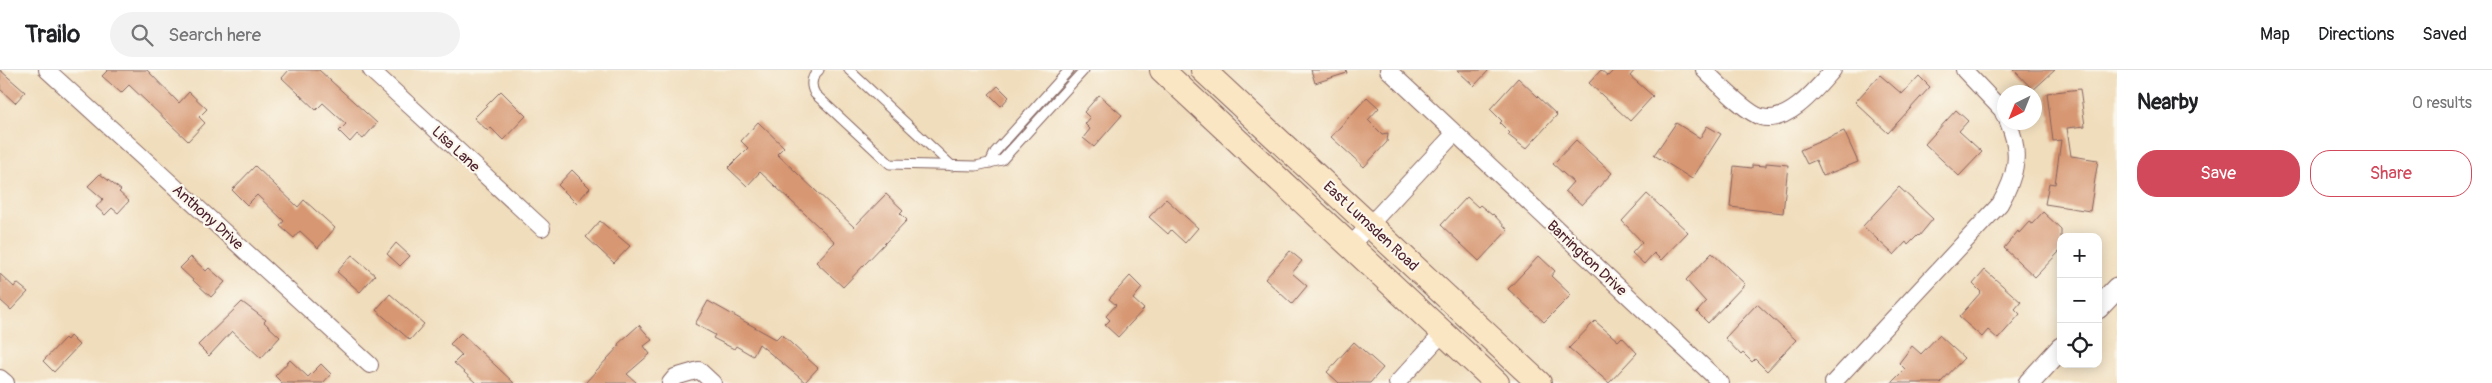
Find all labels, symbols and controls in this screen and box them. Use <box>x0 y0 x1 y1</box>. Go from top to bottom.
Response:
search box <box>110 12 460 57</box>
text: Trailo <box>25 20 80 49</box>
icon: search <box>128 21 156 49</box>
text: Search here <box>168 23 261 47</box>
text: Map <box>2260 23 2290 46</box>
text: Directions <box>2318 23 2394 46</box>
text: Saved <box>2422 23 2467 46</box>
north arrow <box>1997 85 2042 130</box>
text: Nearby <box>2137 89 2198 116</box>
text: 0 results <box>2412 93 2472 113</box>
street label: Lisa Lane <box>428 122 484 177</box>
button: Save <box>2137 150 2300 197</box>
button: Share <box>2310 150 2472 197</box>
street label: East Lumsden Road <box>1319 177 1422 275</box>
street label: Anthony Drive <box>168 181 248 255</box>
street label: Barrington Drive <box>1543 216 1631 301</box>
map controls <box>2057 233 2102 368</box>
button: + <box>2057 233 2102 278</box>
button: − <box>2057 278 2102 323</box>
button: locate <box>2057 323 2102 368</box>

